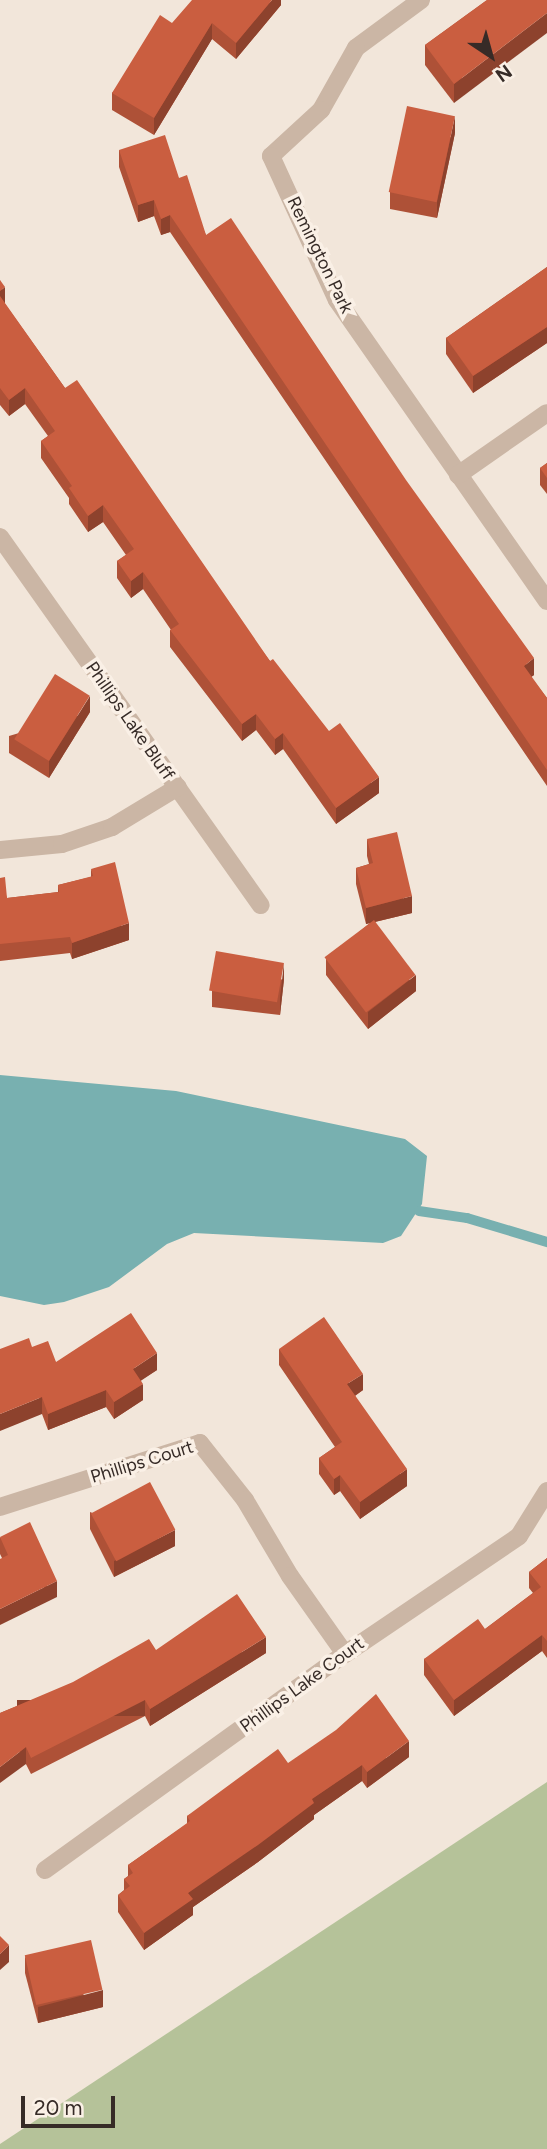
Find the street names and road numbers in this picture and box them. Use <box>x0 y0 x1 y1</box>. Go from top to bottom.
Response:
street label: Remington Park <box>282 193 358 317</box>
street label: Phillips Lake Bluff <box>81 658 179 784</box>
street label: Phillips Court <box>88 1436 196 1488</box>
street label: Phillips Lake Court <box>236 1633 368 1737</box>

